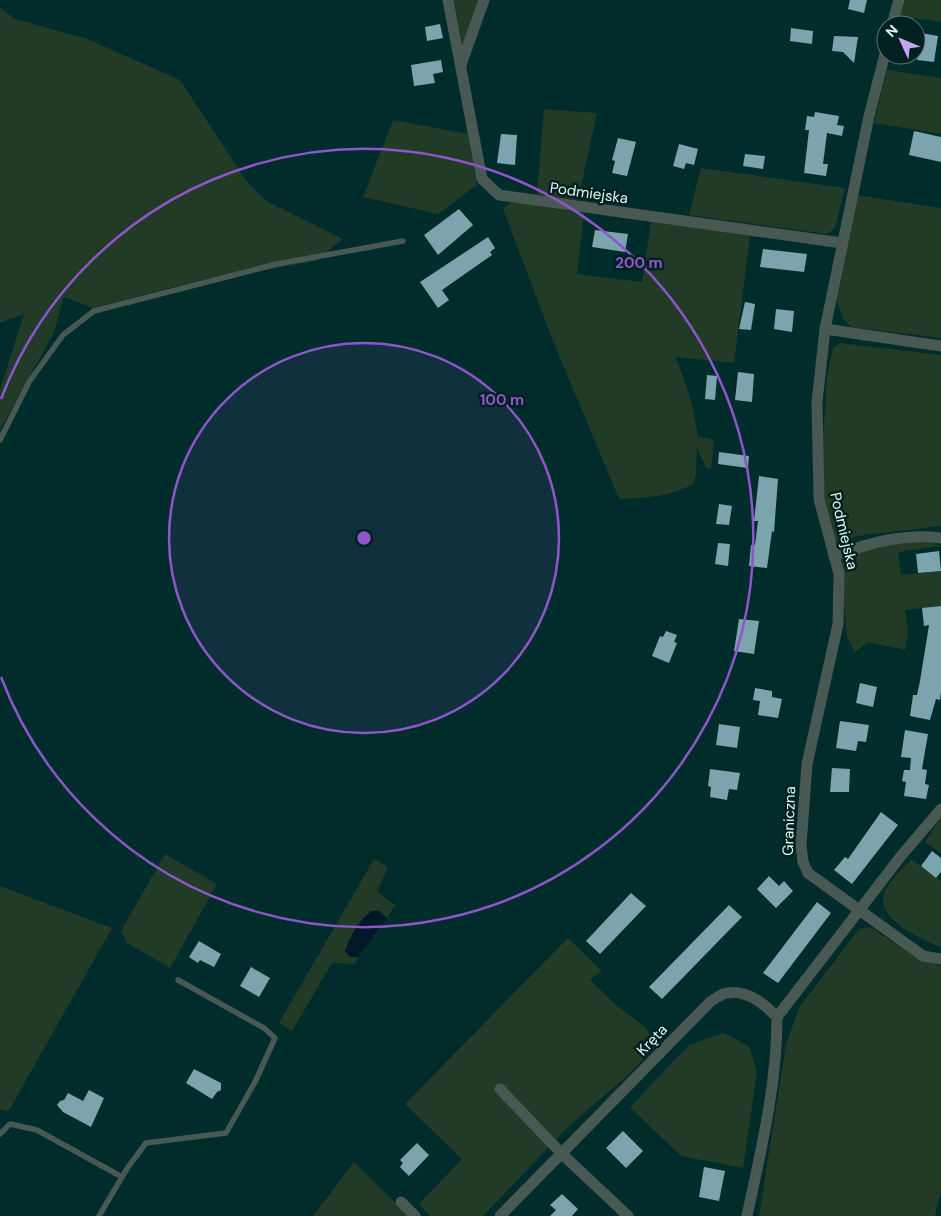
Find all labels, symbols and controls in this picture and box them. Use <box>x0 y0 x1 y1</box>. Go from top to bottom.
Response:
north arrow <box>876 15 926 65</box>
text: N <box>882 21 902 41</box>
street label: Podmiejska <box>549 178 629 208</box>
text: 200 m <box>615 253 663 273</box>
text: 100 m <box>480 390 524 410</box>
street label: Podmiejska <box>825 490 863 572</box>
centre of rings <box>355 529 373 547</box>
street label: Graniczna <box>778 786 800 856</box>
street label: Kręta <box>632 1020 672 1060</box>

